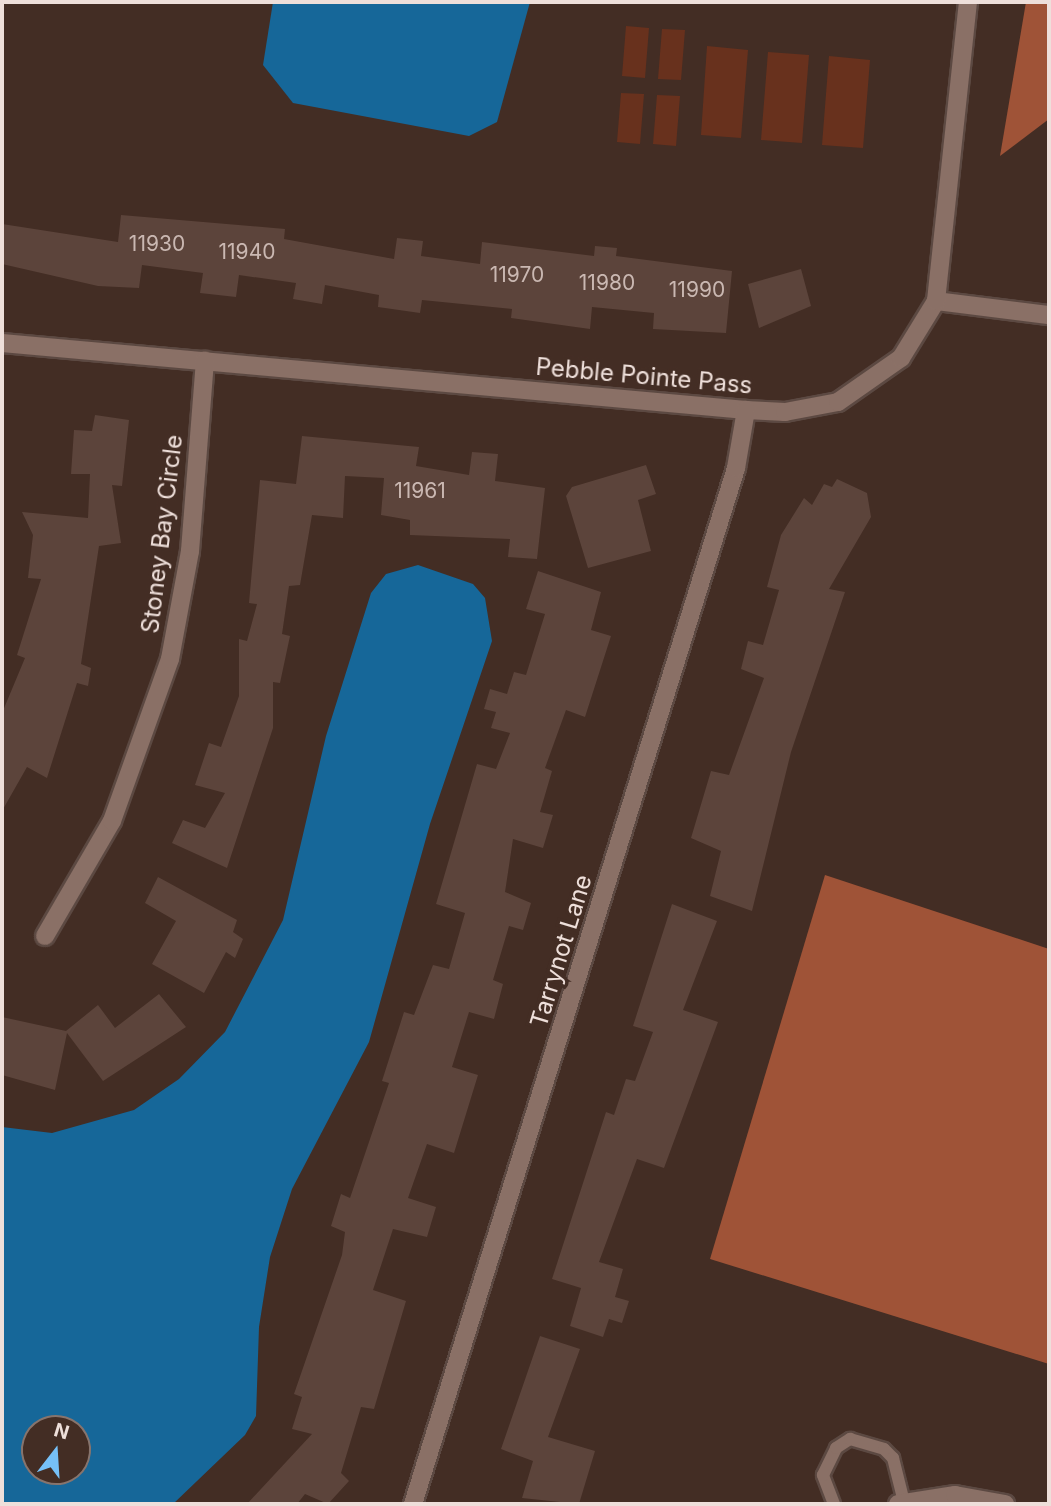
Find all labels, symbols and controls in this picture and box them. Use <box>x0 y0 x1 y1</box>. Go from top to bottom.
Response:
house number: 11930 <box>129 231 185 257</box>
house number: 11940 <box>219 239 275 265</box>
house number: 11970 <box>490 262 544 288</box>
house number: 11980 <box>579 270 635 296</box>
house number: 11990 <box>669 277 725 303</box>
street label: Pebble Pointe Pass <box>535 352 753 400</box>
street label: Stoney Bay Circle <box>136 433 188 635</box>
house number: 11961 <box>394 478 446 504</box>
street label: Tarrynot Lane <box>524 871 598 1031</box>
north arrow <box>21 1415 91 1485</box>
text: N <box>51 1418 72 1444</box>

